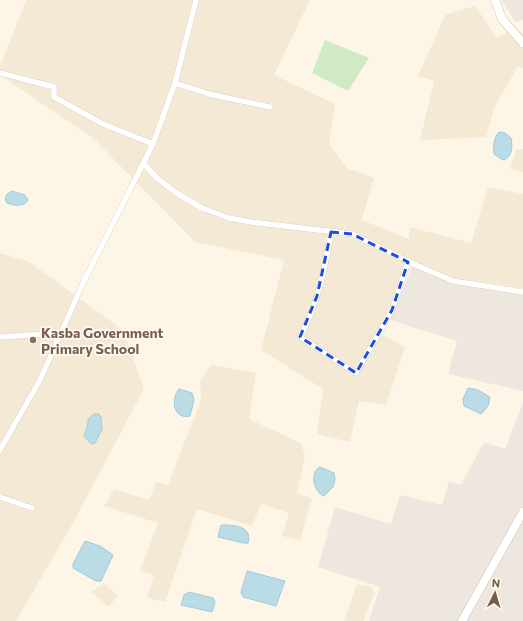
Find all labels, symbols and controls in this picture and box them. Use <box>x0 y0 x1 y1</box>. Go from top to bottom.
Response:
place label: Kasba Government Primary School <box>41 324 164 357</box>
marker: Kasba Government Primary School <box>28 335 38 345</box>
north arrow <box>475 573 515 613</box>
text: N <box>491 576 501 589</box>

